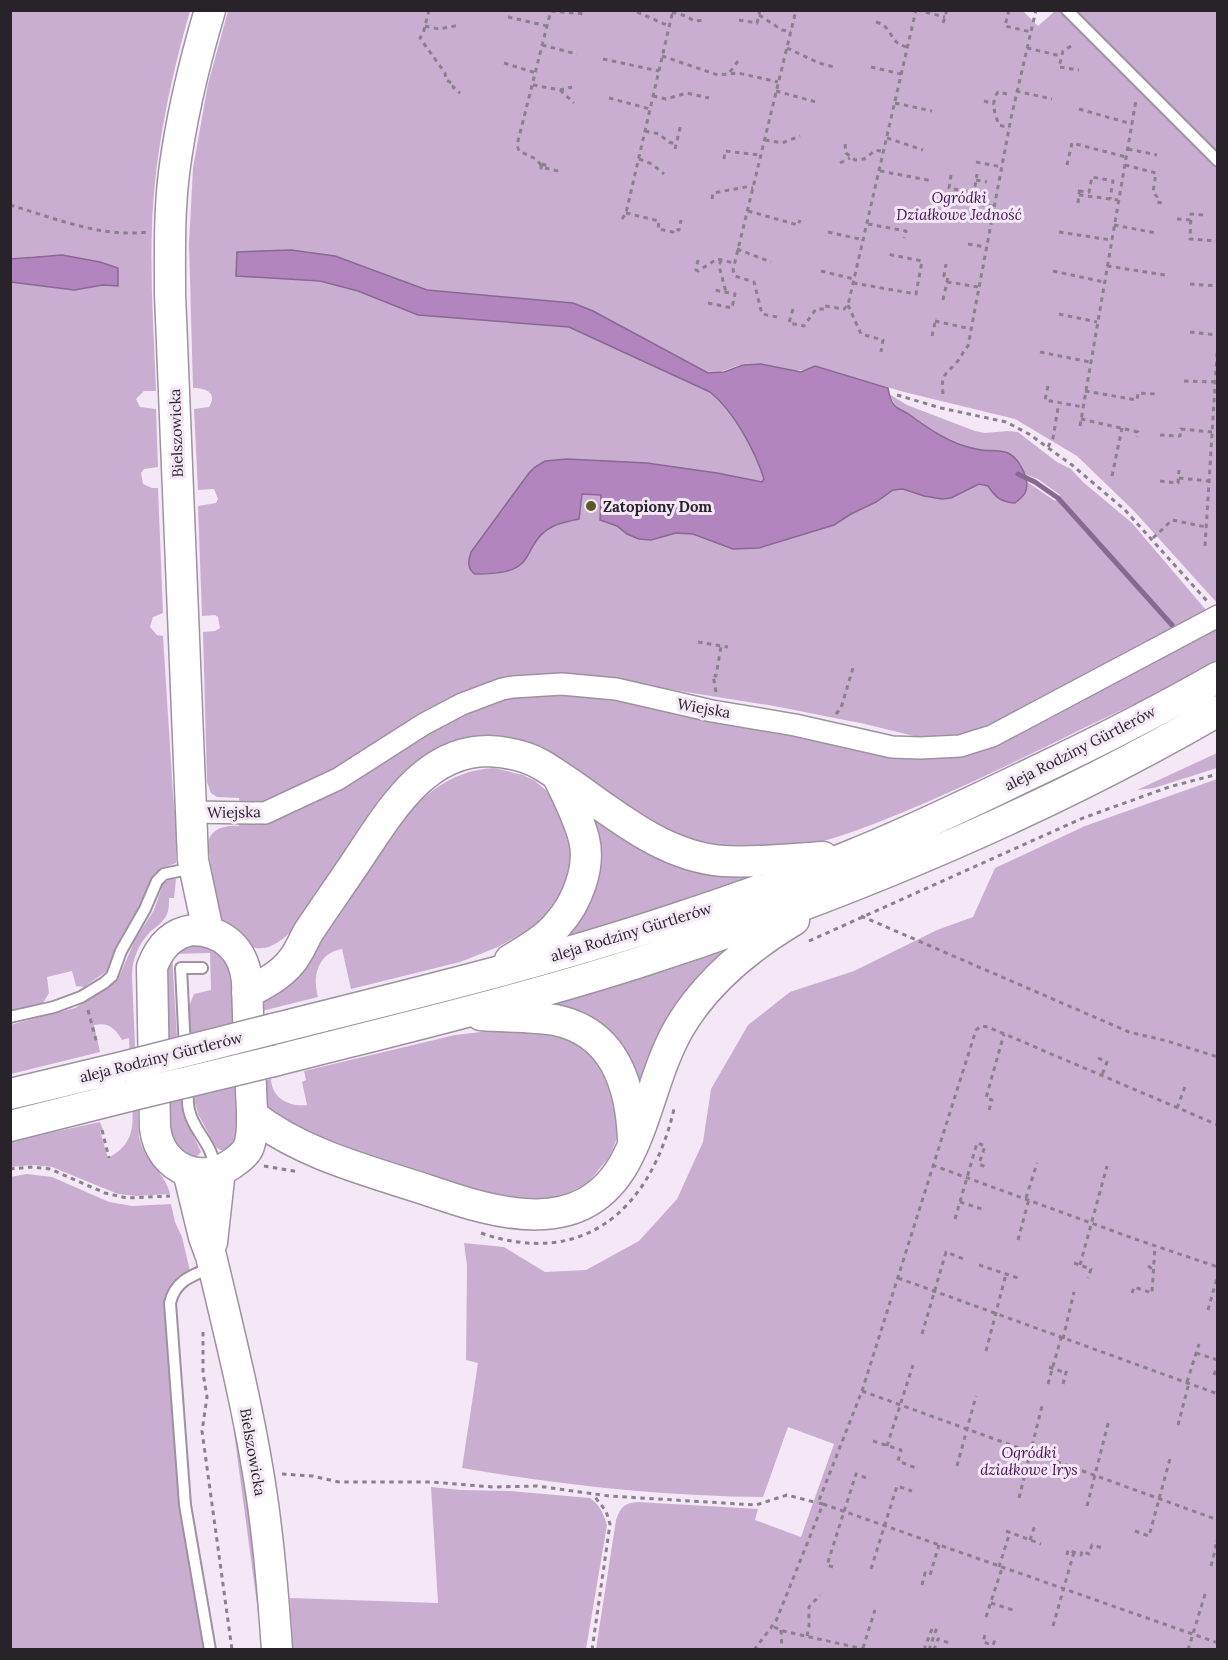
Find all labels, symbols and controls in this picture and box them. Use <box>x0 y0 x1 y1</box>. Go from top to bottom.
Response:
park label: Ogródki Działkowe Jedność <box>896 188 1022 224</box>
street label: Bielszowicka <box>165 388 187 478</box>
place label: Zatopiony Dom <box>603 497 712 516</box>
marker: Zatopiony Dom <box>584 499 598 513</box>
street label: Wiejska <box>676 694 732 722</box>
street label: aleja Rodziny Gürtlerów <box>1001 702 1159 794</box>
street label: Wiejska <box>207 802 261 822</box>
street label: aleja Rodziny Gürtlerów <box>548 898 714 966</box>
street label: aleja Rodziny Gürtlerów <box>78 1028 244 1086</box>
street label: Bielszowicka <box>236 1407 270 1498</box>
park label: Ogródki działkowe Irys <box>980 1443 1078 1479</box>

